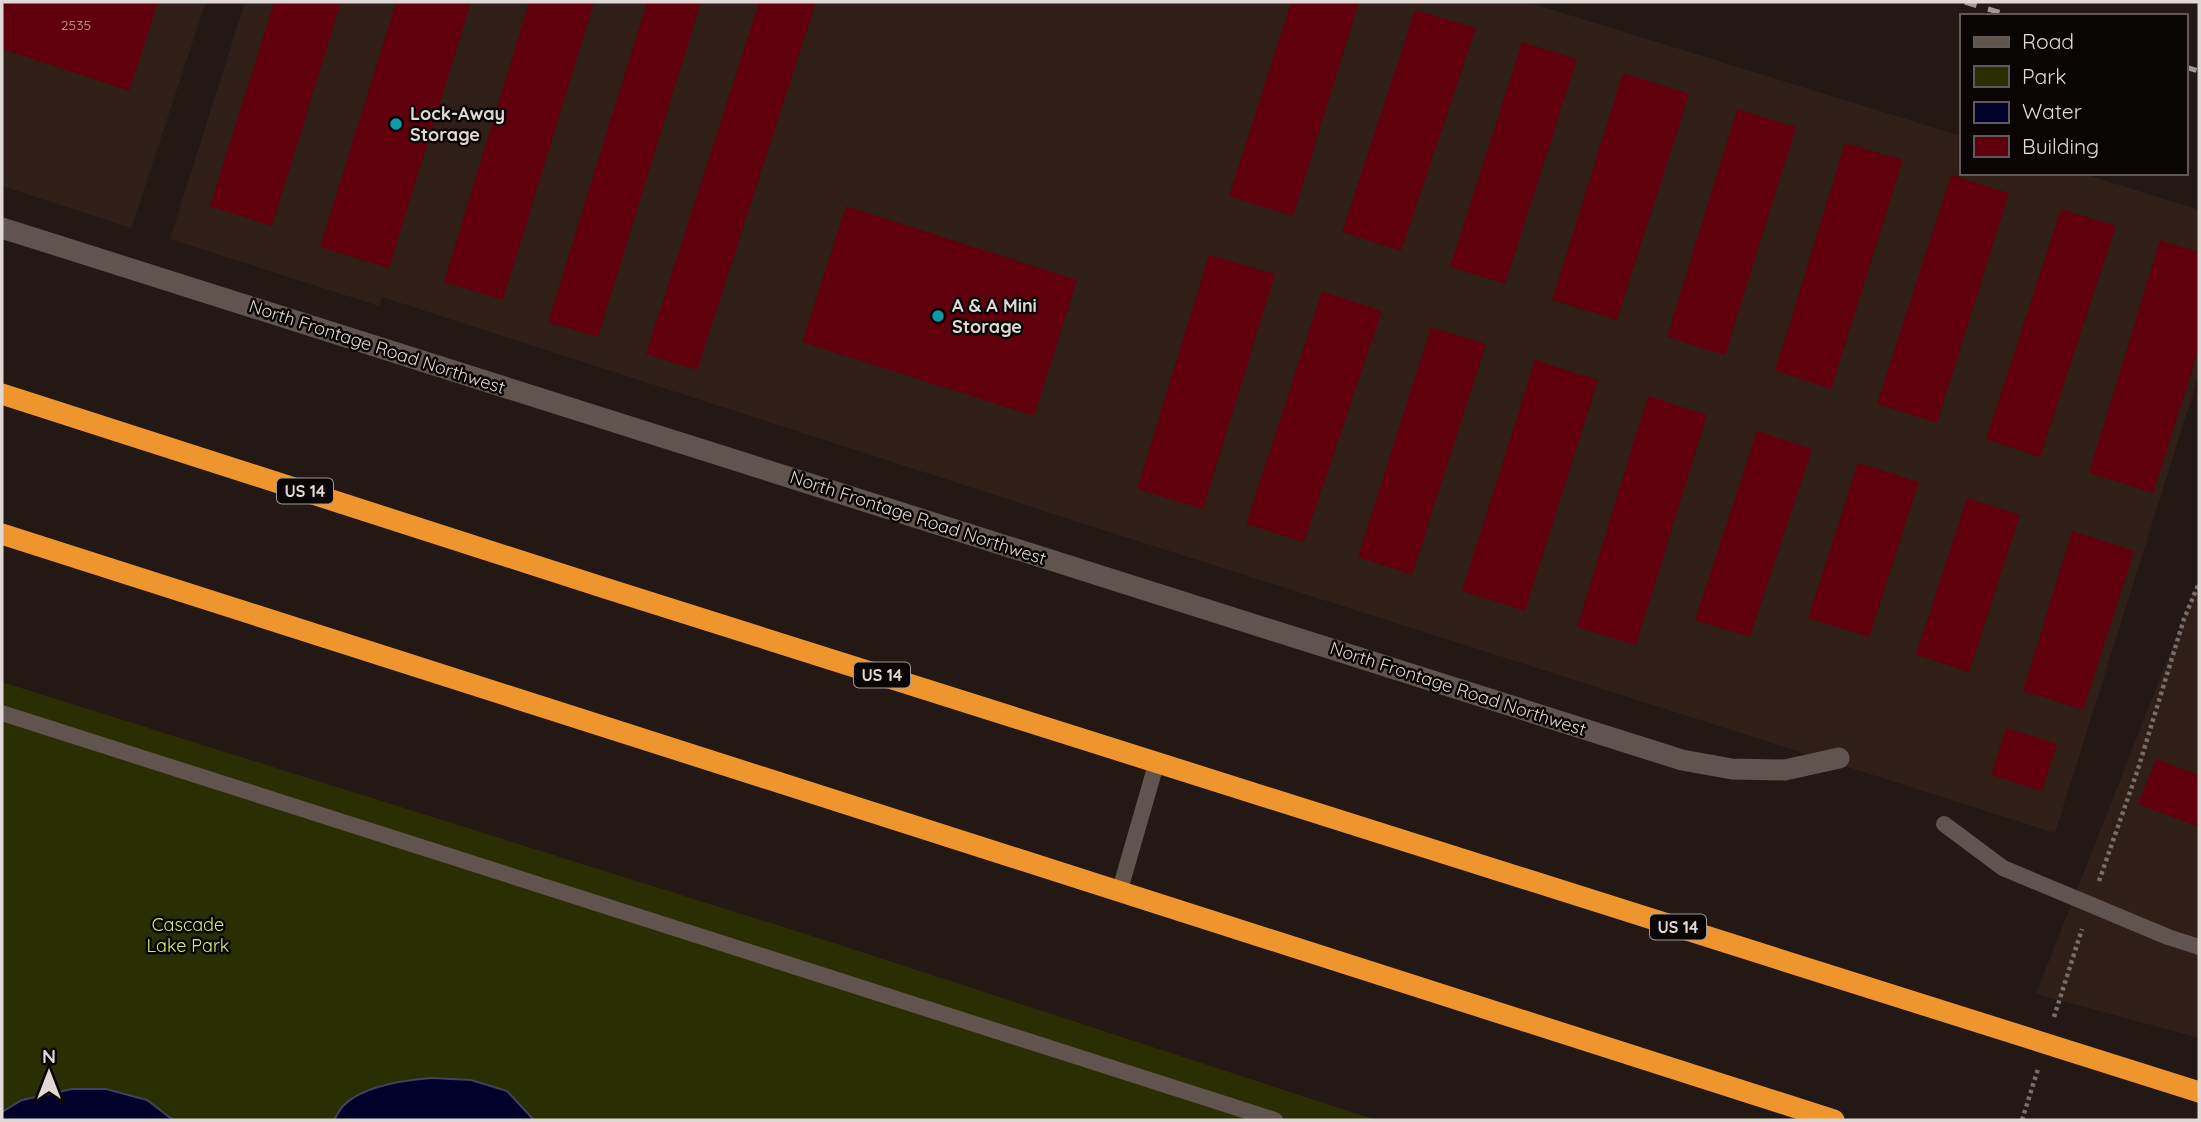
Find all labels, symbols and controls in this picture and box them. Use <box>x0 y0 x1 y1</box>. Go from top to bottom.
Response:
legend <box>1960 14 2187 175</box>
house number: 2535 <box>61 16 91 34</box>
text: Road <box>2022 28 2074 54</box>
text: Park <box>2022 63 2066 89</box>
text: Water <box>2022 98 2082 124</box>
place label: Lock-Away Storage <box>410 102 505 146</box>
marker: Lock-Away Storage <box>388 116 404 132</box>
text: Building <box>2022 133 2099 159</box>
street label: North Frontage Road Northwest <box>246 294 508 399</box>
place label: A & A Mini Storage <box>952 294 1037 338</box>
marker: A & A Mini Storage <box>930 308 946 324</box>
street label: North Frontage Road Northwest <box>787 465 1049 570</box>
road number: US 14 <box>277 478 333 504</box>
street label: North Frontage Road Northwest <box>1327 636 1589 741</box>
road number: US 14 <box>854 662 910 688</box>
park label: Cascade Lake Park <box>147 913 229 957</box>
road number: US 14 <box>1650 914 1706 939</box>
north arrow <box>14 1038 84 1108</box>
text: N <box>42 1044 56 1068</box>

